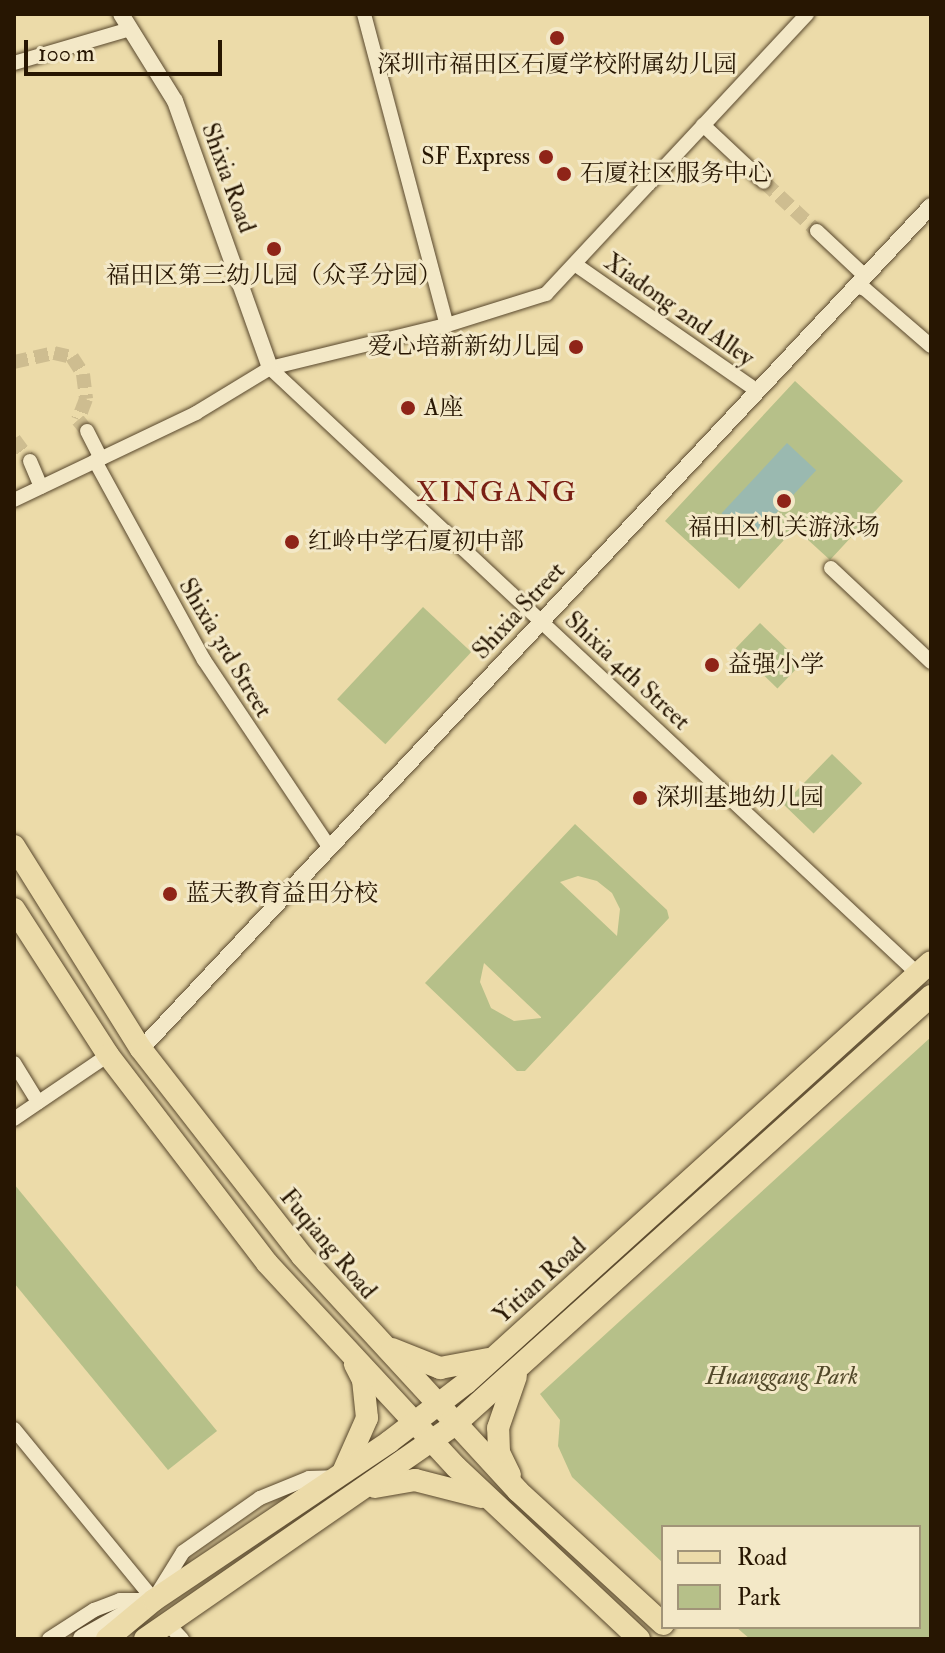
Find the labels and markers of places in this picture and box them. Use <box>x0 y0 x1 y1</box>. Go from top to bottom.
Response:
marker: 深圳市福田区石厦学校附属幼儿园 <box>548 29 566 47</box>
place label: 深圳市福田区石厦学校附属幼儿园 <box>377 51 737 79</box>
place label: SF Express <box>421 143 530 171</box>
marker: SF Express <box>537 148 555 166</box>
place label: 石厦社区服务中心 <box>580 160 772 188</box>
marker: 石厦社区服务中心 <box>555 165 573 183</box>
marker: 福田区第三幼儿园（众孚分园） <box>265 240 283 258</box>
place label: 福田区第三幼儿园（众孚分园） <box>106 262 442 290</box>
place label: 爱心培新新幼儿园 <box>368 333 560 361</box>
marker: 爱心培新新幼儿园 <box>567 338 585 356</box>
place label: A座 <box>424 394 463 422</box>
marker: A座 <box>399 399 417 417</box>
marker: 福田区机关游泳场 <box>775 492 793 510</box>
place label: 福田区机关游泳场 <box>688 514 880 542</box>
place label: 红岭中学石厦初中部 <box>308 528 524 556</box>
marker: 红岭中学石厦初中部 <box>283 533 301 551</box>
place label: 益强小学 <box>728 651 824 679</box>
marker: 益强小学 <box>703 656 721 674</box>
place label: 深圳基地幼儿园 <box>656 784 824 812</box>
marker: 深圳基地幼儿园 <box>631 789 649 807</box>
place label: 蓝天教育益田分校 <box>186 880 378 908</box>
marker: 蓝天教育益田分校 <box>161 885 179 903</box>

